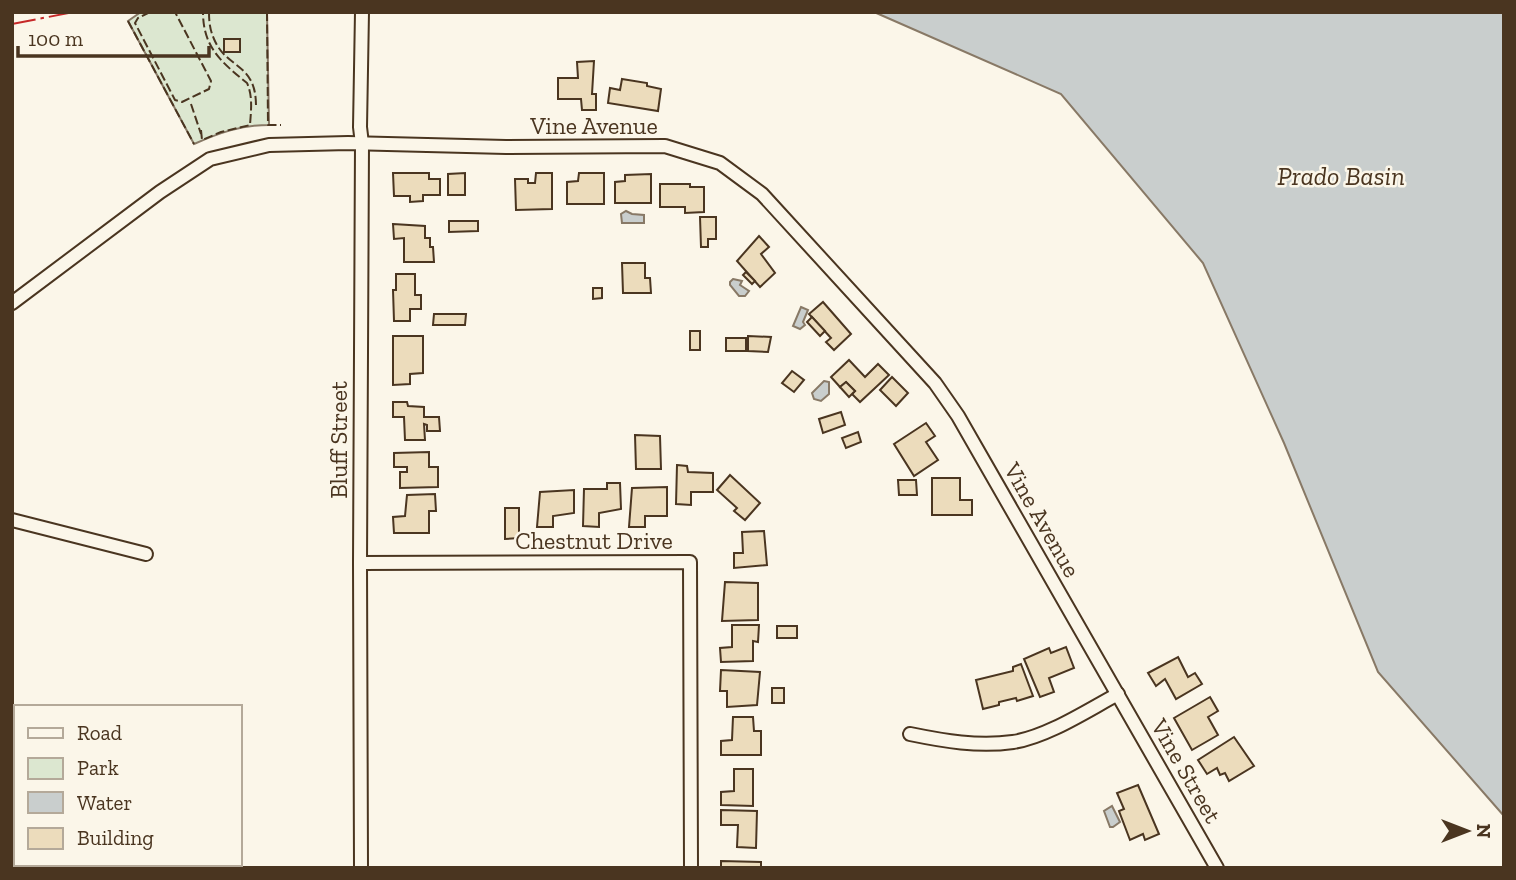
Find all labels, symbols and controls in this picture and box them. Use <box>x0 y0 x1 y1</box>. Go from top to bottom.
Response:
scale bar <box>18 14 208 58</box>
text: 100 m <box>28 26 83 51</box>
street label: Vine Avenue <box>529 111 658 140</box>
water label: Prado Basin <box>1277 160 1405 192</box>
street label: Bluff Street <box>324 381 353 499</box>
street label: Vine Avenue <box>997 456 1087 582</box>
street label: Chestnut Drive <box>515 526 673 555</box>
legend <box>14 705 242 866</box>
street label: Vine Street <box>1144 713 1228 828</box>
text: Road <box>77 720 123 745</box>
text: Park <box>77 755 119 780</box>
text: Water <box>77 790 132 815</box>
north arrow <box>1432 796 1502 866</box>
text: N <box>1472 824 1495 838</box>
text: Building <box>77 825 154 850</box>

